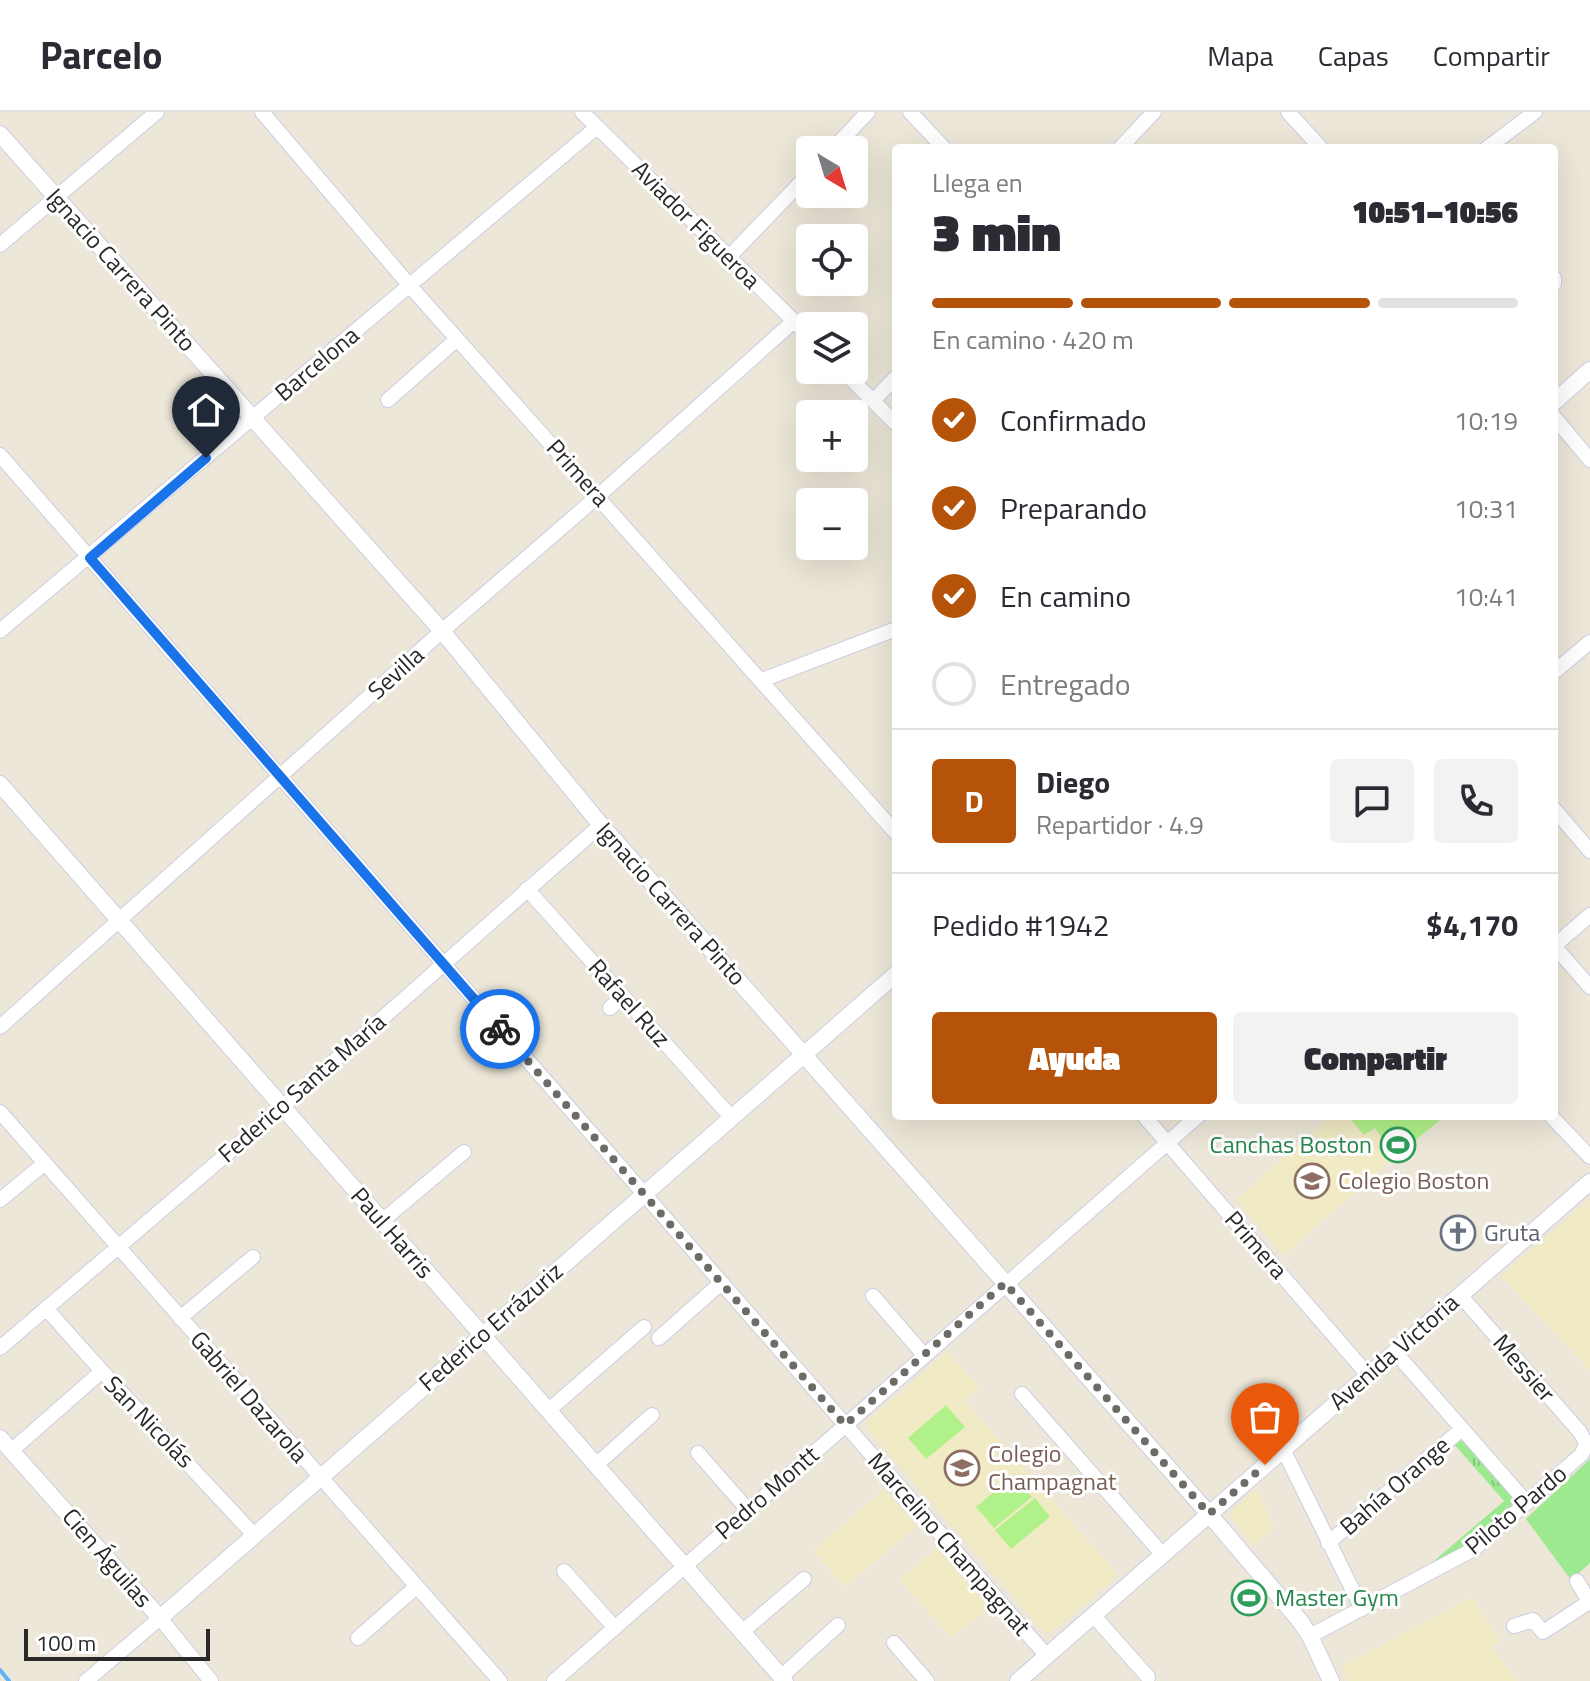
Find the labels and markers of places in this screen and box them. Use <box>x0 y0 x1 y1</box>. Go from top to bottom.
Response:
pin <box>172 376 240 458</box>
place label: Canchas Boston <box>1210 1126 1372 1162</box>
sports icon: Canchas Boston <box>1379 1126 1417 1164</box>
school or university icon: Colegio Boston <box>1293 1162 1331 1200</box>
place label: Colegio Boston <box>1338 1162 1489 1198</box>
church icon: Gruta <box>1439 1214 1477 1252</box>
place label: Gruta <box>1484 1214 1540 1250</box>
pin <box>1231 1383 1299 1465</box>
place label: Colegio Champagnat <box>988 1435 1117 1499</box>
school or university icon: Colegio Champagnat <box>943 1449 981 1487</box>
sports icon: Master Gym <box>1230 1579 1268 1617</box>
place label: Master Gym <box>1275 1579 1399 1615</box>

